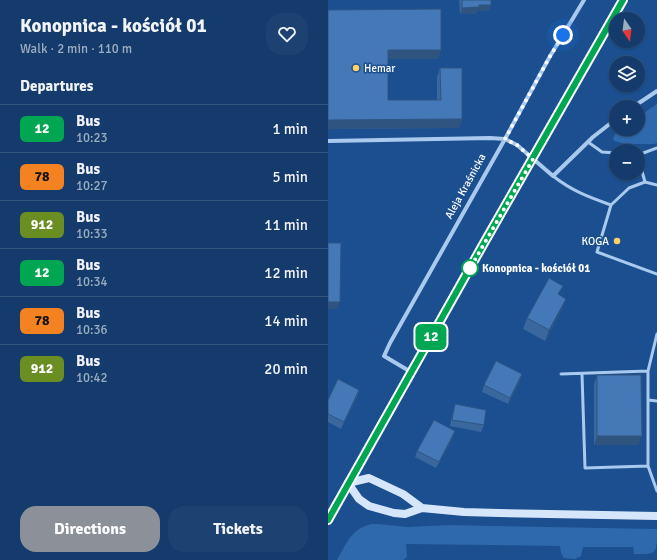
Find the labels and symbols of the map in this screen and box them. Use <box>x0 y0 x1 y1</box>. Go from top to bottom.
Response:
north arrow <box>609 12 645 48</box>
your location <box>553 25 573 45</box>
place label: Hemar <box>364 62 395 75</box>
marker: Hemar <box>351 63 361 73</box>
street label: Aleja Kraśnicka <box>442 151 489 221</box>
place label: KOGA <box>582 235 609 248</box>
marker: KOGA <box>612 236 622 246</box>
marker: Konopnica - kościół 01 <box>461 259 479 277</box>
place label: Konopnica - kościół 01 <box>482 262 590 275</box>
line badge: 12 <box>413 324 449 350</box>

